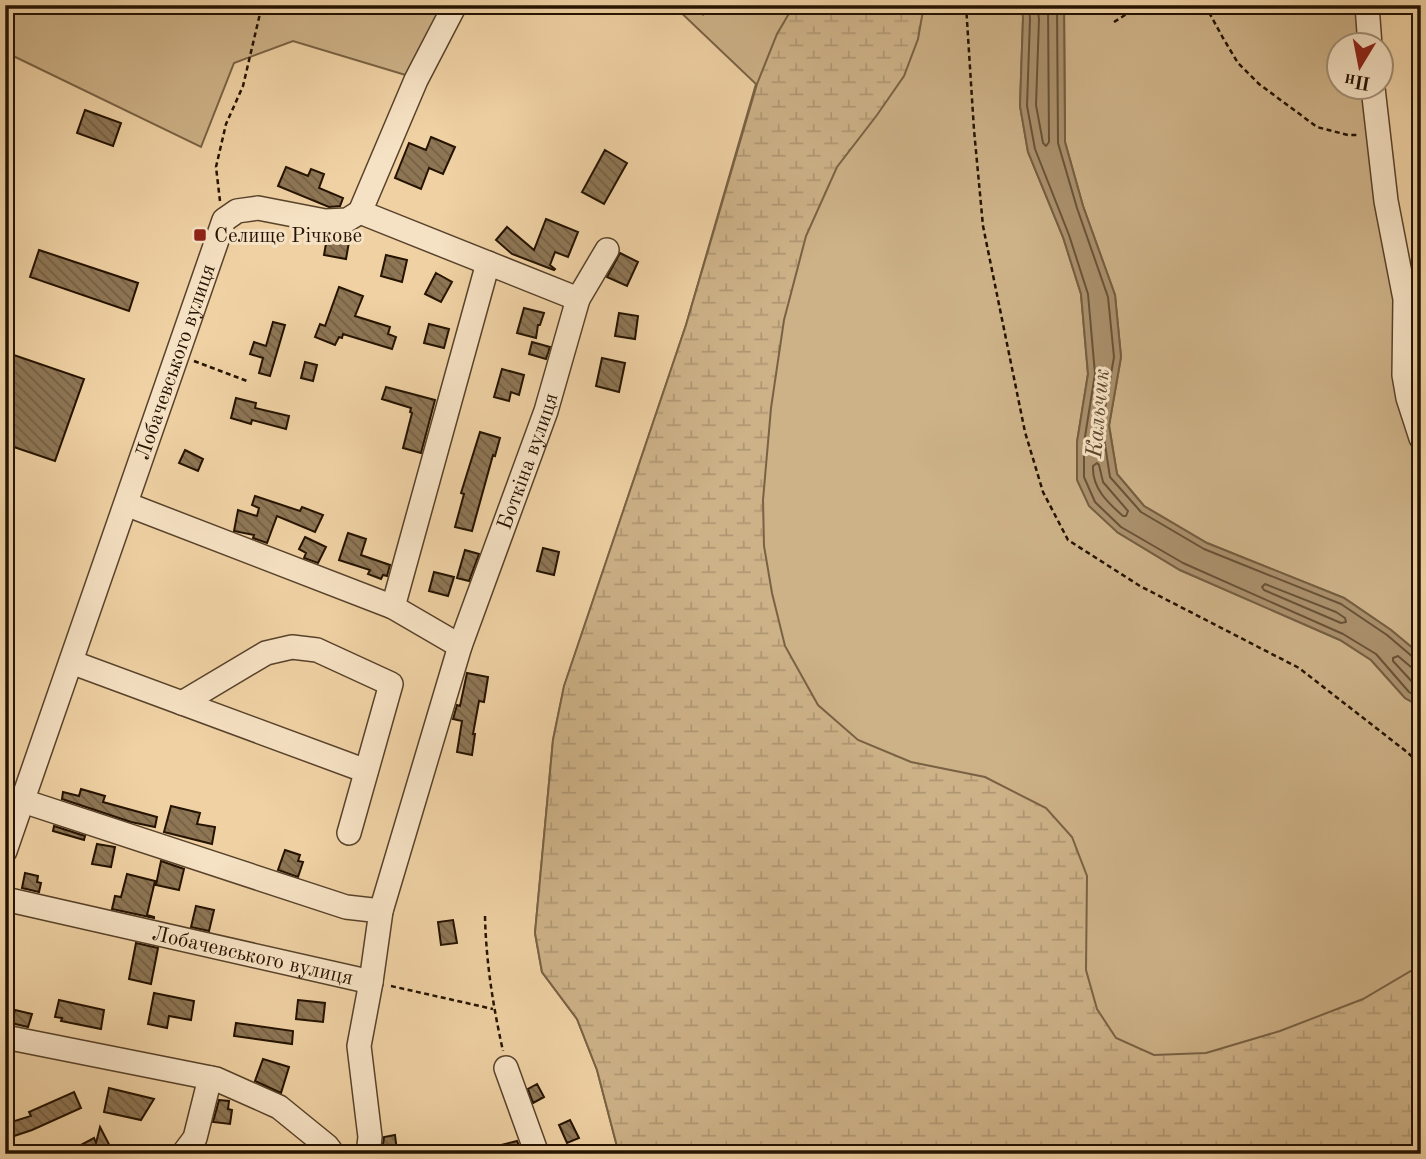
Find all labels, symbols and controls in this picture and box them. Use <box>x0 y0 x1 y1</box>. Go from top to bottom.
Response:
north arrow <box>1324 32 1394 102</box>
text: Пн <box>1343 69 1372 92</box>
place label: Селище Річкове <box>214 226 362 247</box>
marker: Селище Річкове <box>192 227 208 243</box>
street label: Лобачевського вулиця <box>133 262 220 463</box>
water label: Кальчик <box>1083 368 1114 460</box>
street label: Боткіна вулиця <box>495 391 563 533</box>
street label: Лобачевського вулиця <box>150 924 355 990</box>

